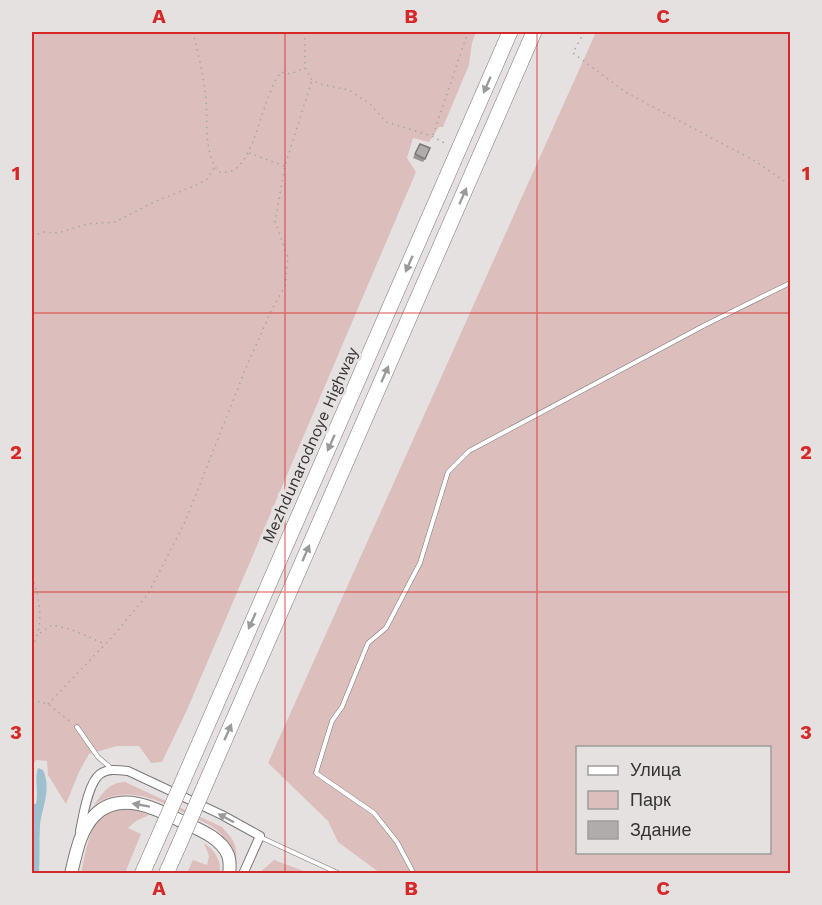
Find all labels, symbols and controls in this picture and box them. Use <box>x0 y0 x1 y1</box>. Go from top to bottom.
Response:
text: A <box>152 4 166 28</box>
text: B <box>404 4 418 28</box>
text: C <box>656 4 670 28</box>
one-way arrow <box>481 76 491 94</box>
text: 1 <box>12 161 20 185</box>
text: 1 <box>802 161 810 185</box>
one-way arrow <box>458 187 467 204</box>
one-way arrow <box>404 255 413 272</box>
street label: Mezhdunarodnoye Highway <box>258 343 362 546</box>
one-way arrow <box>380 366 389 383</box>
one-way arrow <box>326 434 335 451</box>
text: 2 <box>10 440 22 464</box>
text: 2 <box>800 440 812 464</box>
one-way arrow <box>302 544 312 562</box>
one-way arrow <box>248 613 257 630</box>
text: 3 <box>10 720 22 744</box>
text: 3 <box>800 720 812 744</box>
one-way arrow <box>224 723 233 740</box>
legend <box>576 746 771 854</box>
text: Улица <box>630 759 682 780</box>
text: Парк <box>630 789 671 810</box>
one-way arrow <box>131 800 150 809</box>
one-way arrow <box>217 813 234 823</box>
text: Здание <box>630 819 691 840</box>
text: A <box>152 876 166 900</box>
text: B <box>404 876 418 900</box>
text: C <box>656 876 670 900</box>

